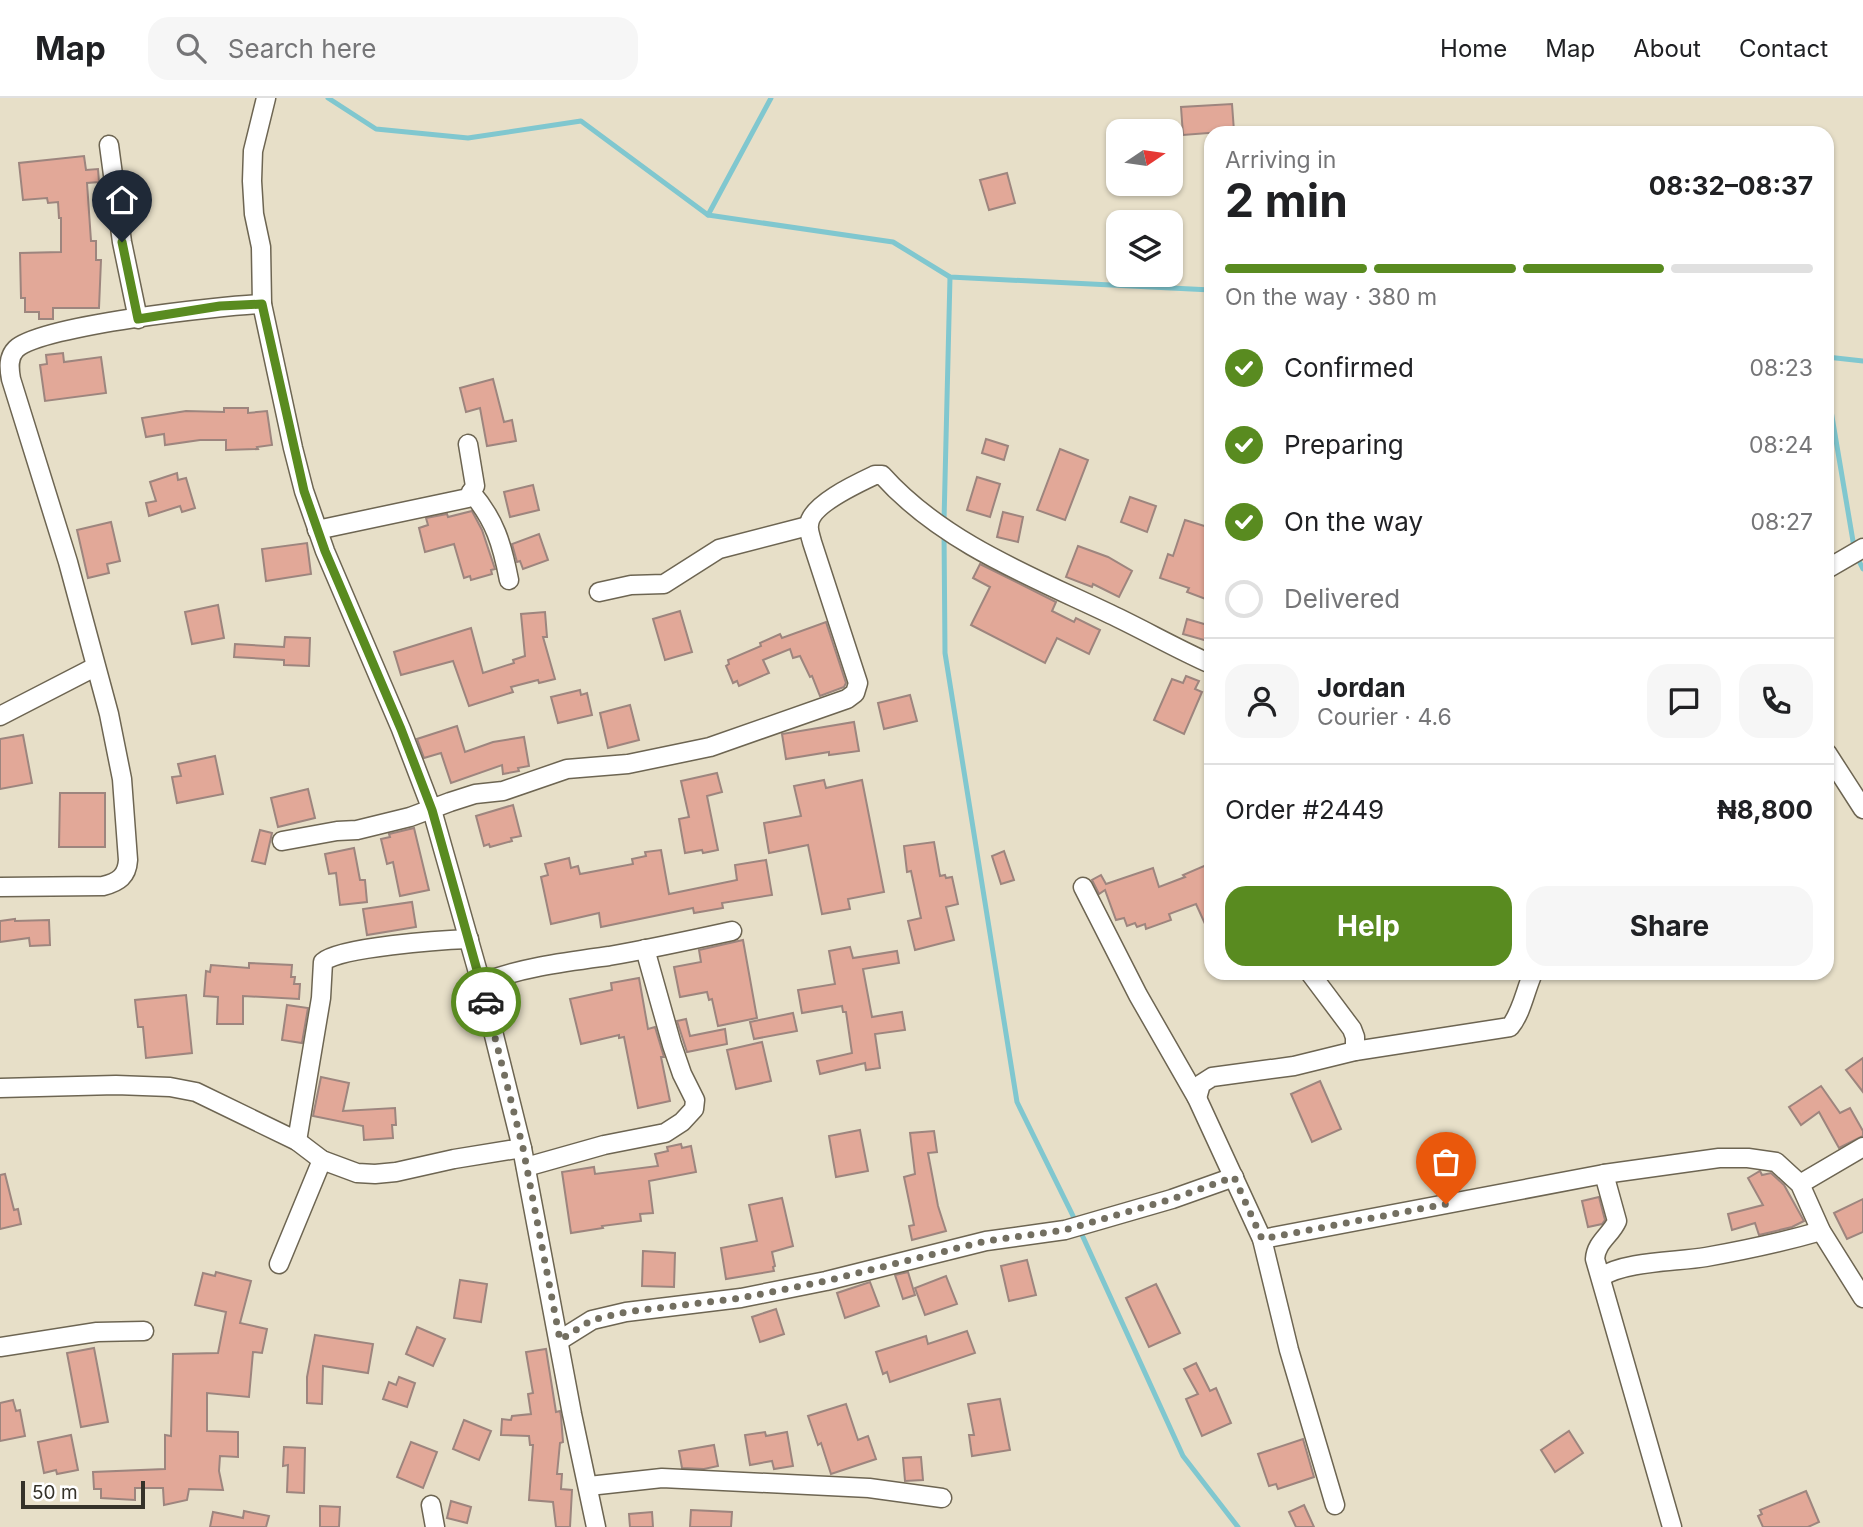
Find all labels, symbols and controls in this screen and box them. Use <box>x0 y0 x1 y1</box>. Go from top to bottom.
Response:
search box <box>148 17 638 80</box>
text: Map <box>35 28 106 68</box>
icon: search <box>172 29 210 67</box>
text: Search here <box>228 33 376 64</box>
text: Home <box>1440 34 1507 63</box>
text: Map <box>1545 34 1595 63</box>
text: About <box>1633 34 1701 63</box>
text: Contact <box>1739 34 1828 63</box>
north arrow <box>1106 119 1183 196</box>
map controls <box>1106 119 1183 287</box>
text: Arriving in <box>1225 146 1336 174</box>
pin <box>92 170 152 242</box>
text: 08:32–08:37 <box>1649 170 1813 201</box>
text: 2 min <box>1225 172 1348 228</box>
icon: home <box>103 181 141 219</box>
button: layers <box>1106 210 1183 287</box>
text: On the way · 380 m <box>1225 283 1437 311</box>
icon: check <box>1225 349 1263 387</box>
text: Confirmed <box>1284 352 1414 383</box>
text: 08:23 <box>1749 354 1813 382</box>
icon: check <box>1225 426 1263 464</box>
text: Preparing <box>1284 429 1404 460</box>
text: 08:24 <box>1749 431 1813 459</box>
icon: check <box>1225 503 1263 541</box>
text: On the way <box>1284 506 1423 537</box>
text: 08:27 <box>1751 508 1813 536</box>
text: Delivered <box>1284 583 1400 614</box>
button: person <box>1225 664 1299 738</box>
button: chat <box>1647 664 1721 738</box>
button: phone <box>1739 664 1813 738</box>
text: Jordan <box>1317 672 1406 703</box>
text: Courier · 4.6 <box>1317 703 1452 731</box>
text: Order #2449 <box>1225 794 1384 825</box>
text: ₦8,800 <box>1717 794 1813 825</box>
button: Help <box>1225 886 1512 966</box>
button: Share <box>1526 886 1813 966</box>
courier <box>451 967 521 1037</box>
icon: car <box>467 983 505 1021</box>
pin <box>1416 1132 1476 1204</box>
icon: bag <box>1427 1143 1465 1181</box>
scale bar <box>21 1478 145 1510</box>
text: 50 m <box>32 1481 78 1504</box>

